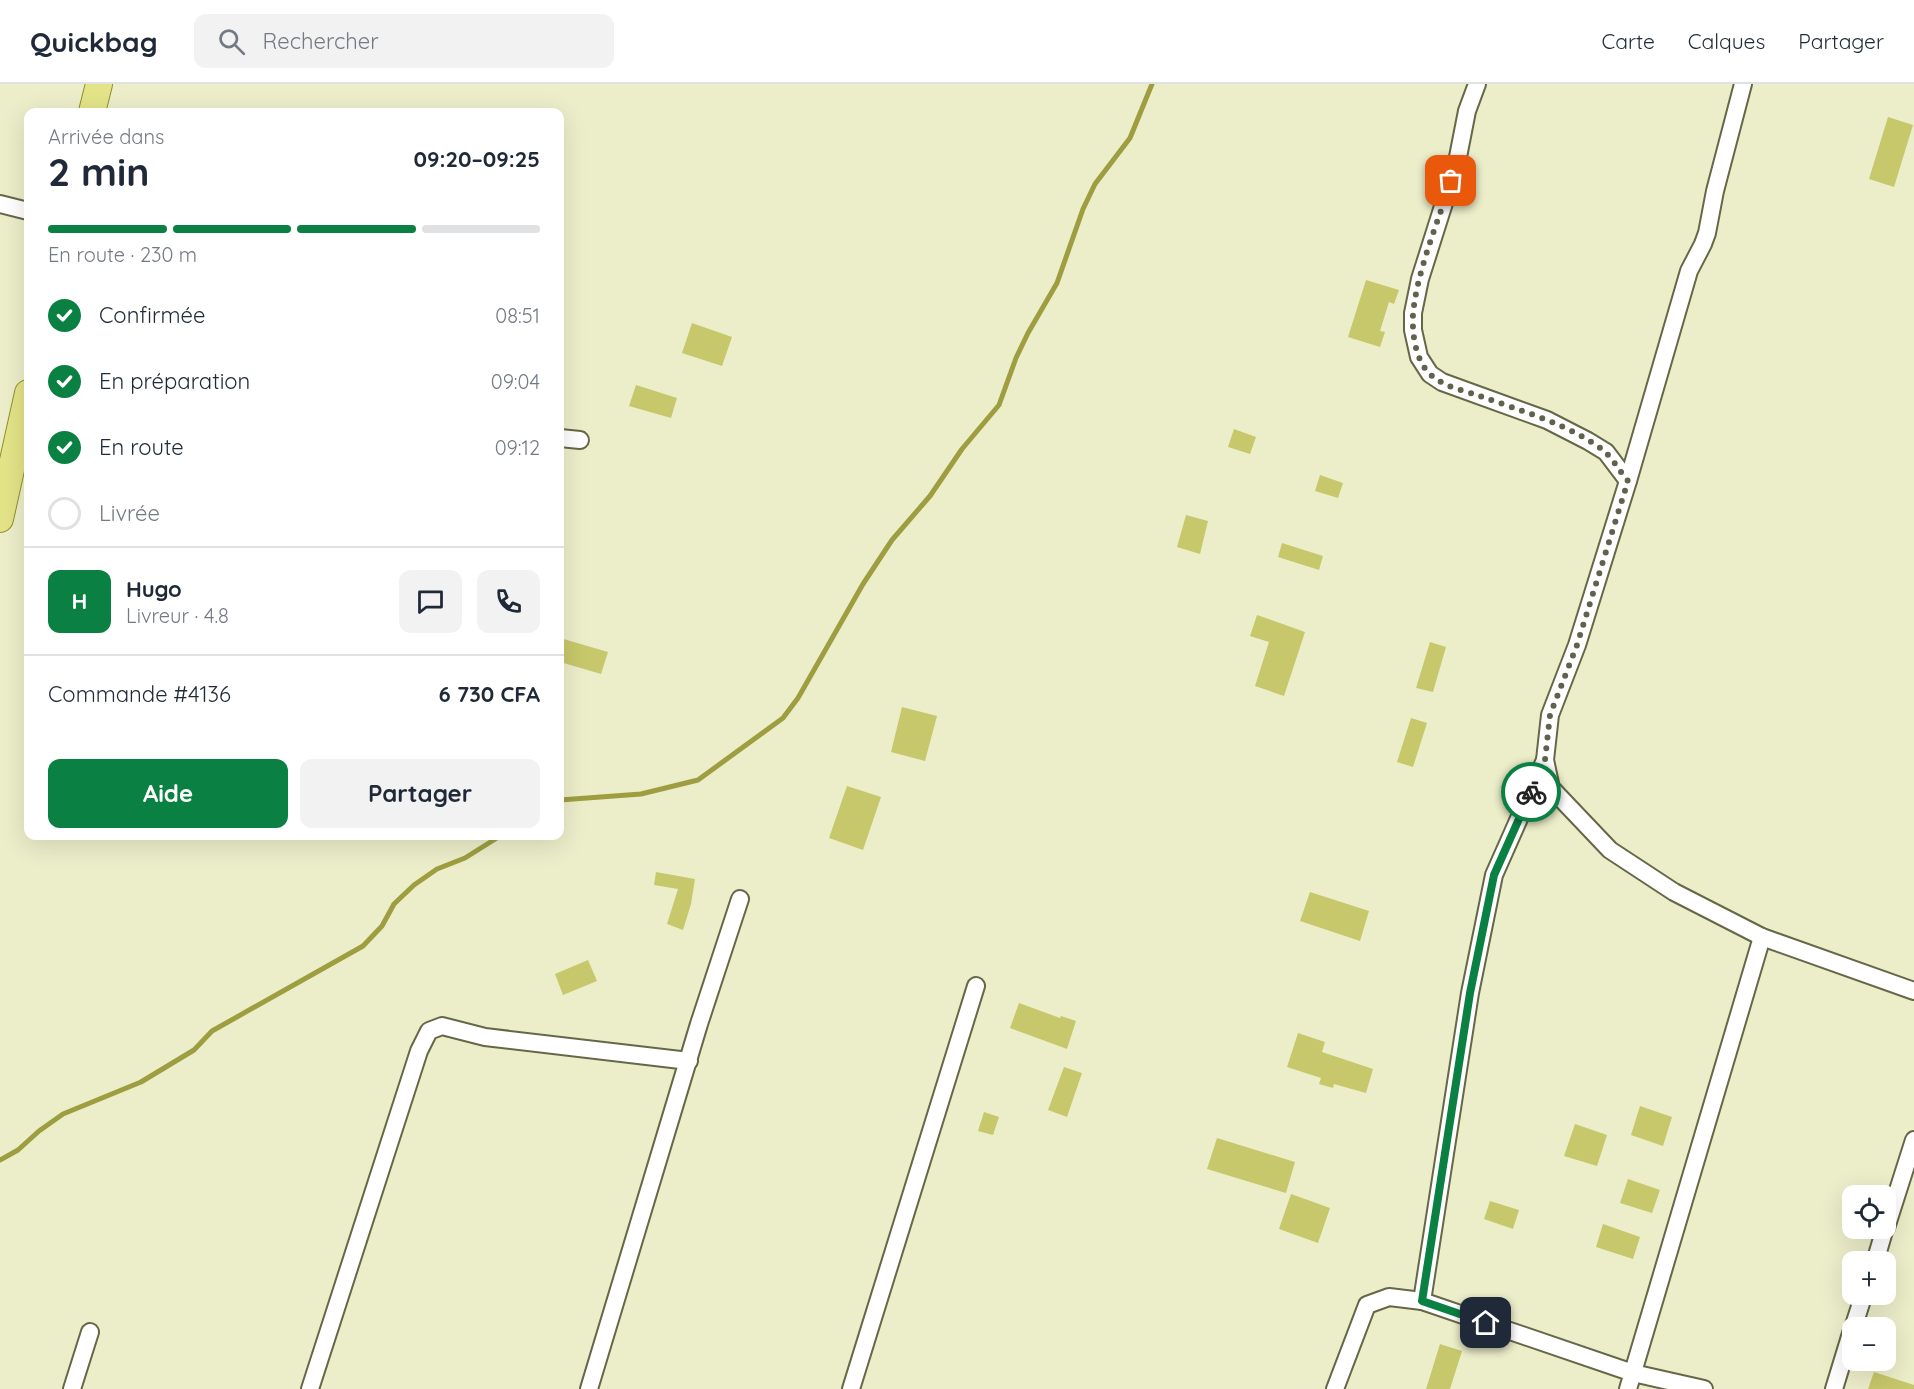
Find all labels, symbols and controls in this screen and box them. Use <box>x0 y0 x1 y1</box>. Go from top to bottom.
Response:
search box <box>194 14 614 68</box>
text: Quickbag <box>30 24 158 59</box>
icon: search <box>215 25 248 58</box>
text: Rechercher <box>263 27 379 55</box>
text: Carte <box>1601 28 1655 54</box>
text: Calques <box>1688 28 1765 54</box>
text: Partager <box>1798 28 1884 54</box>
text: Arrivée dans <box>48 124 164 149</box>
text: 09:20–09:25 <box>413 145 540 173</box>
text: 2 min <box>48 147 150 196</box>
pin <box>1425 155 1476 206</box>
icon: bag <box>1434 164 1467 197</box>
text: En route · 230 m <box>48 242 197 267</box>
icon: check <box>48 299 81 332</box>
text: Confirmée <box>99 301 205 329</box>
text: 08:51 <box>495 303 540 328</box>
icon: check <box>48 365 81 398</box>
text: En préparation <box>99 367 250 395</box>
text: 09:04 <box>491 369 540 394</box>
icon: check <box>48 431 81 464</box>
text: En route <box>99 433 184 461</box>
text: 09:12 <box>495 435 540 460</box>
text: Livrée <box>99 499 160 527</box>
button: chat <box>399 570 462 633</box>
button: phone <box>477 570 540 633</box>
text: Hugo <box>126 575 182 603</box>
text: H <box>72 587 87 615</box>
text: Livreur · 4.8 <box>126 603 229 628</box>
text: Commande #4136 <box>48 680 231 708</box>
text: 6 730 CFA <box>439 680 540 708</box>
button: Aide <box>48 759 288 828</box>
button: Partager <box>300 759 540 828</box>
courier <box>1501 762 1561 822</box>
icon: bike <box>1515 776 1548 809</box>
map controls <box>1842 1185 1896 1371</box>
button: locate <box>1842 1185 1896 1239</box>
button: + <box>1842 1251 1896 1305</box>
pin <box>1460 1297 1511 1348</box>
icon: home <box>1469 1306 1502 1339</box>
button: − <box>1842 1317 1896 1371</box>

